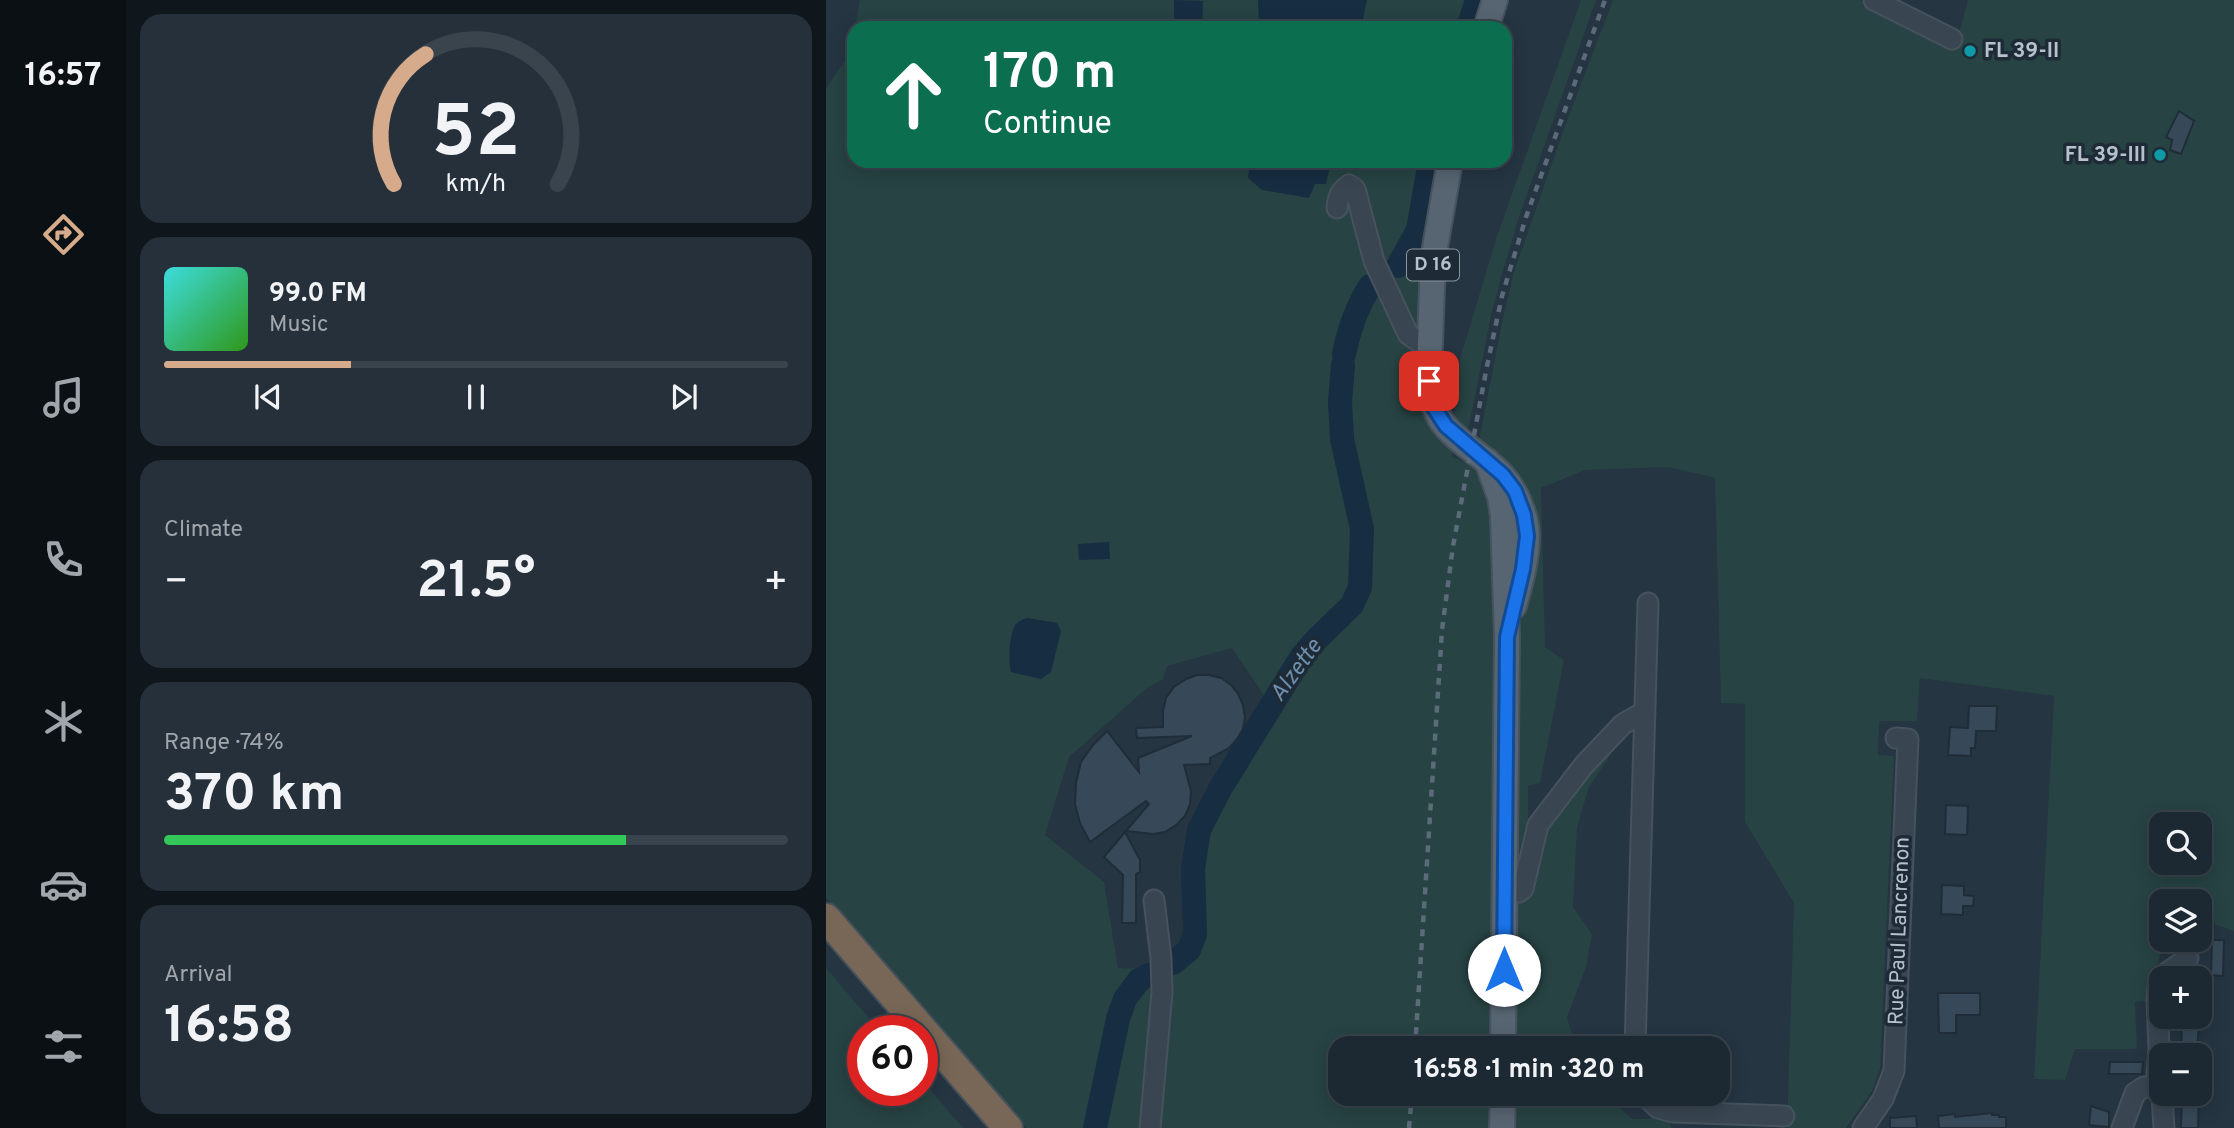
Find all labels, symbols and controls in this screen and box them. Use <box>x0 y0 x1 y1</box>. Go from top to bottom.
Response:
place label: FL 39-II <box>1984 38 2059 65</box>
marker: FL 39-II <box>1962 43 1978 59</box>
text: 170 m <box>983 44 1116 106</box>
icon: ahead <box>868 49 959 140</box>
text: 16:57 <box>25 57 101 97</box>
text: 52 <box>431 91 521 183</box>
text: Continue <box>983 105 1112 145</box>
place label: FL 39-III <box>2065 142 2146 169</box>
marker: FL 39-III <box>2152 147 2168 163</box>
text: km/h <box>446 169 506 201</box>
icon: directions <box>39 210 88 259</box>
road number: D 16 <box>1407 249 1459 280</box>
text: 99.0 FM <box>269 278 367 311</box>
text: Music <box>269 311 329 340</box>
pin <box>1399 351 1459 411</box>
icon: arrive <box>1410 362 1448 400</box>
icon: music <box>39 373 88 422</box>
icon: previous <box>249 378 287 416</box>
icon: pause <box>457 378 495 416</box>
icon: next <box>665 378 703 416</box>
text: Climate <box>164 516 243 545</box>
icon: phone <box>39 535 88 584</box>
text: 21.5° <box>417 550 535 616</box>
text: − <box>164 559 189 608</box>
text: + <box>763 559 788 608</box>
water label: Alzette <box>1265 633 1330 708</box>
icon: climate <box>39 697 88 746</box>
text: Range · 74% <box>164 729 284 758</box>
text: 370 km <box>164 763 344 829</box>
map controls <box>2149 812 2212 1106</box>
button: search <box>2149 812 2212 875</box>
street label: Rue Paul Lancrenon <box>1883 836 1917 1026</box>
icon: car <box>39 860 88 909</box>
button: layers <box>2149 889 2212 952</box>
position arrow <box>1467 933 1541 1007</box>
text: Arrival <box>164 961 233 990</box>
button: + <box>2149 966 2212 1029</box>
text: 16:58 <box>164 995 294 1061</box>
speed limit sign: 60 <box>847 1015 938 1106</box>
icon: filters <box>39 1022 88 1071</box>
button: − <box>2149 1043 2212 1106</box>
text: 16:58 · 1 min · 320 m <box>1414 1054 1644 1087</box>

